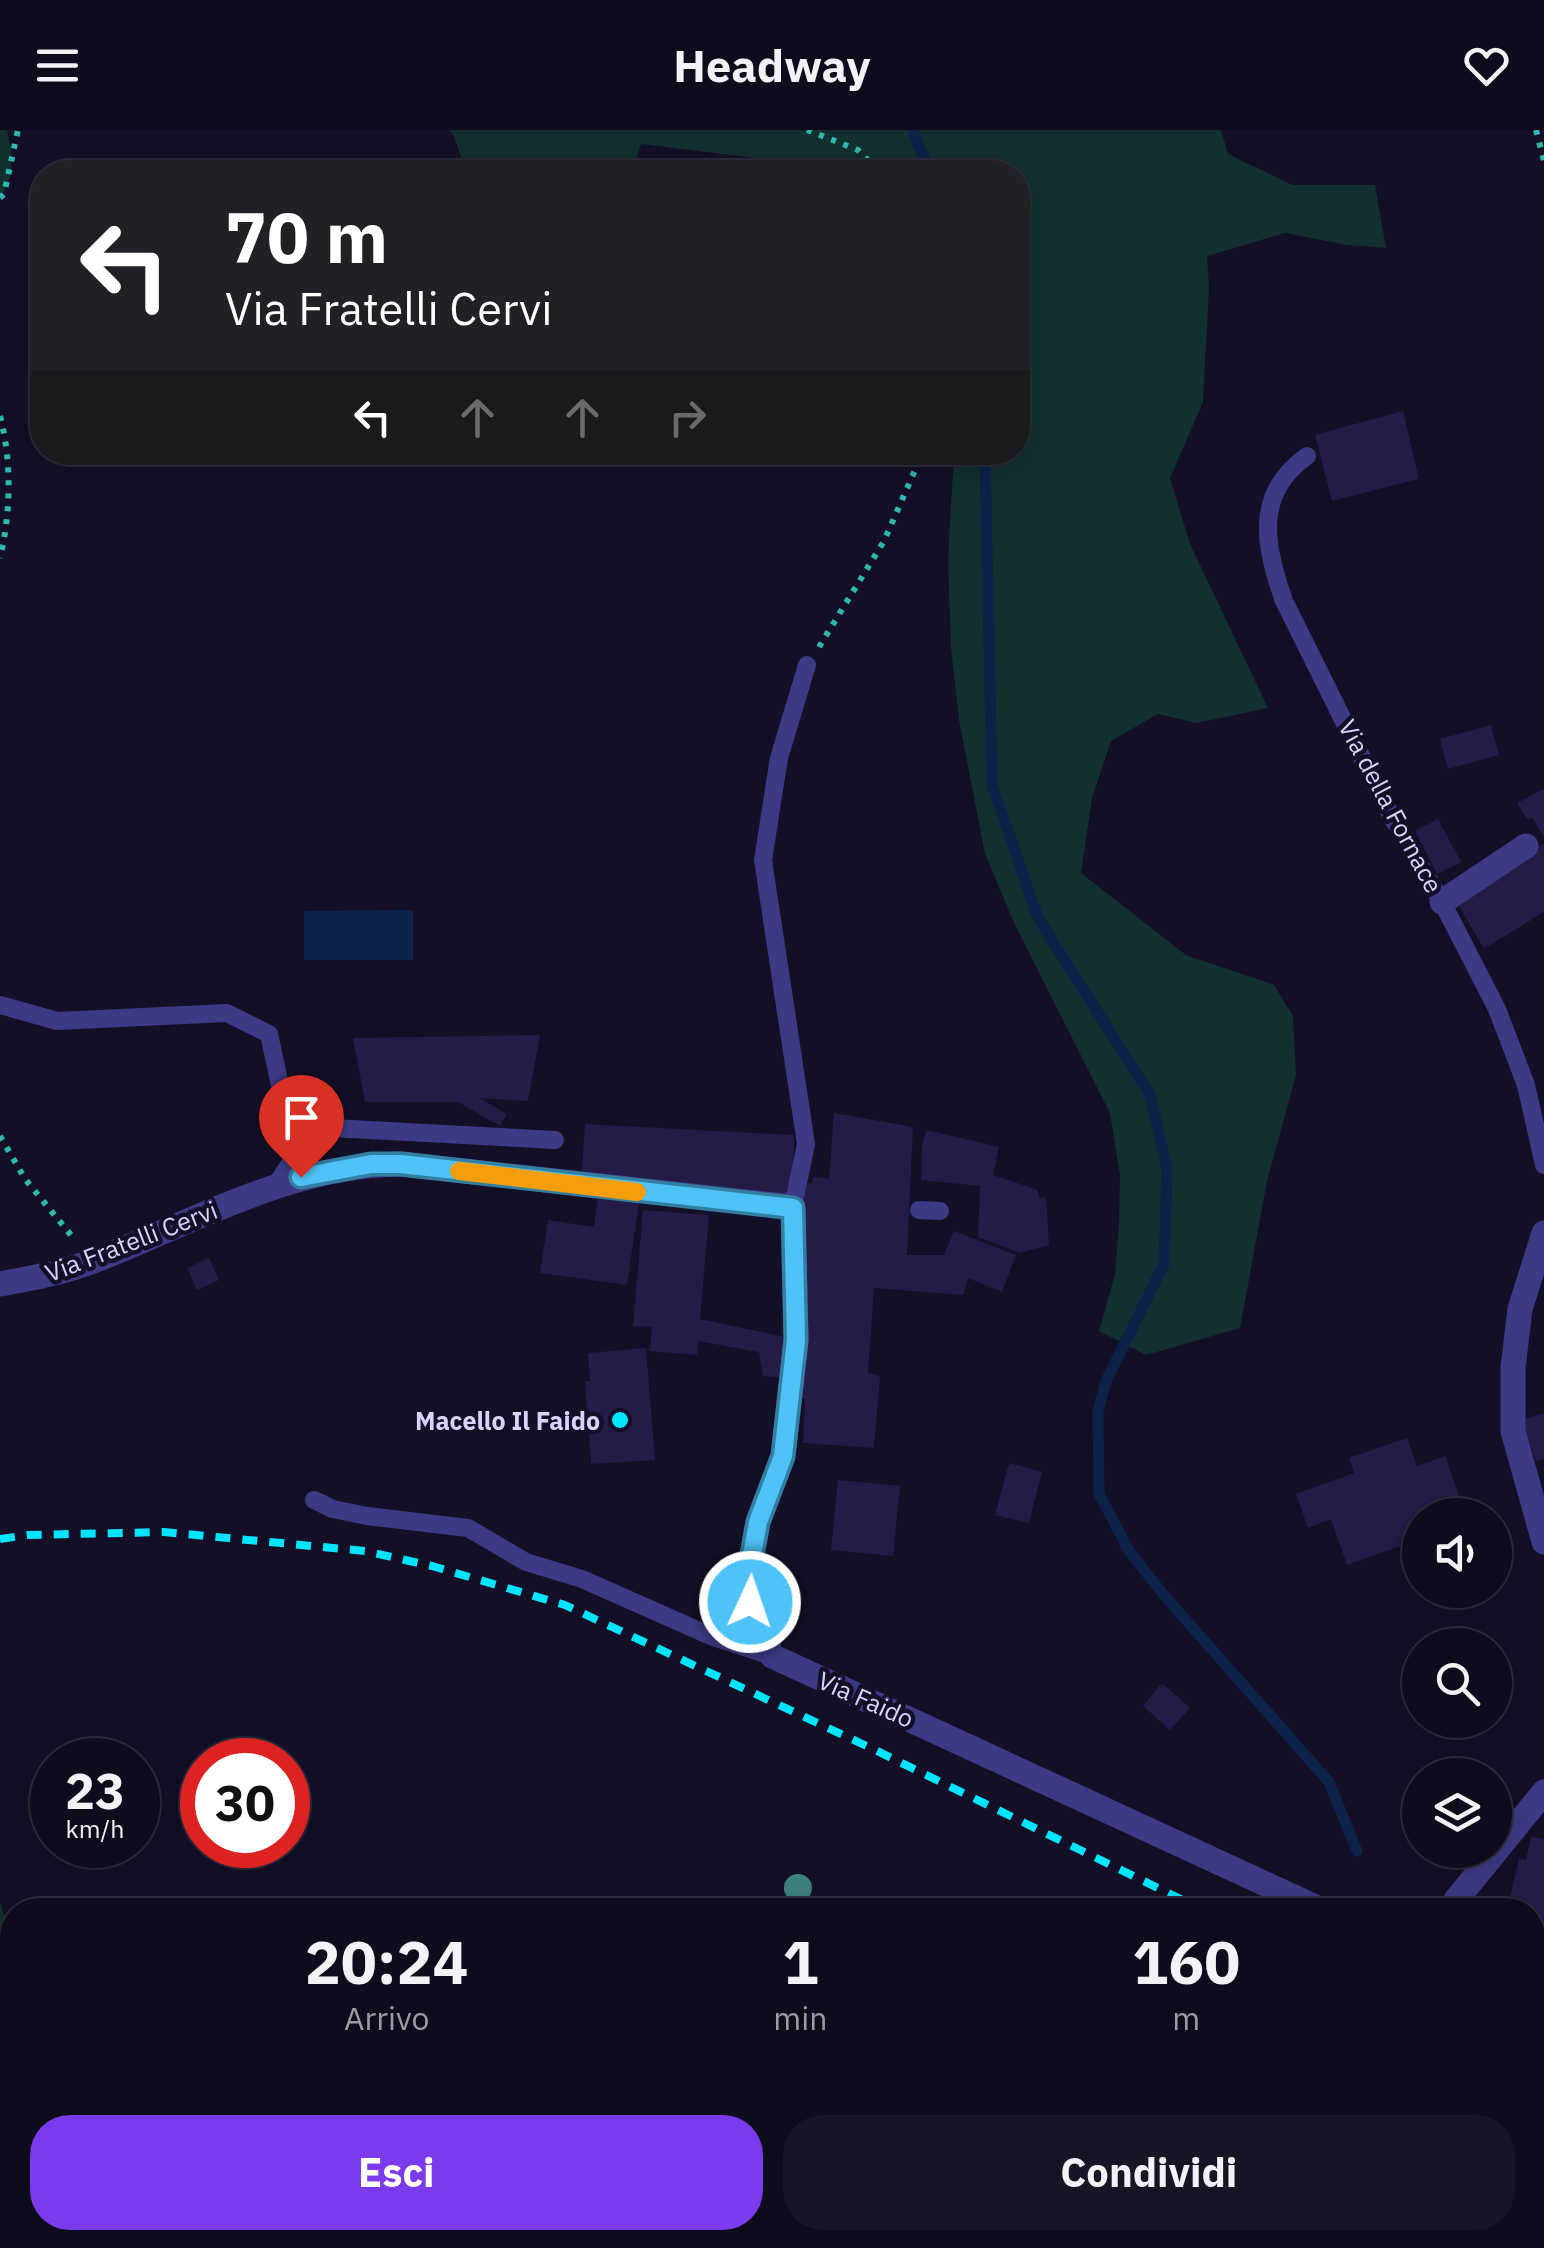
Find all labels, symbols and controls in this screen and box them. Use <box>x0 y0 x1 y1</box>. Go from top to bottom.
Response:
text: Headway <box>673 36 871 94</box>
icon: menu <box>30 38 85 93</box>
icon: heart <box>1459 38 1514 93</box>
text: 70 m <box>225 191 388 282</box>
icon: left <box>60 200 190 330</box>
text: Via Fratelli Cervi <box>225 279 552 337</box>
icon: left <box>345 390 400 445</box>
icon: ahead <box>450 390 505 445</box>
icon: ahead <box>555 390 610 445</box>
icon: right <box>660 390 715 445</box>
street label: Via della Fornace <box>1331 714 1451 898</box>
pin <box>259 1075 344 1178</box>
icon: arrive <box>274 1090 329 1145</box>
street label: Via Fratelli Cervi <box>40 1193 222 1289</box>
place label: Macello Il Faido <box>415 1404 600 1437</box>
marker: Macello Il Faido <box>609 1409 631 1431</box>
map controls <box>1402 1498 1512 1868</box>
button: sound <box>1402 1498 1512 1608</box>
position arrow <box>698 1550 802 1654</box>
button: search <box>1402 1628 1512 1738</box>
street label: Via Faido <box>813 1663 919 1735</box>
speed limit sign: 30 <box>180 1738 310 1868</box>
text: 23 <box>65 1758 125 1823</box>
button: layers <box>1402 1758 1512 1868</box>
text: km/h <box>66 1812 124 1845</box>
text: 20:24 <box>305 1922 469 2001</box>
text: 1 <box>782 1922 818 2001</box>
text: 160 <box>1132 1922 1240 2001</box>
text: Arrivo <box>344 1997 429 2039</box>
text: min <box>773 1997 827 2039</box>
text: m <box>1172 1997 1200 2039</box>
button: Esci <box>30 2115 763 2230</box>
button: Condividi <box>783 2115 1515 2230</box>

